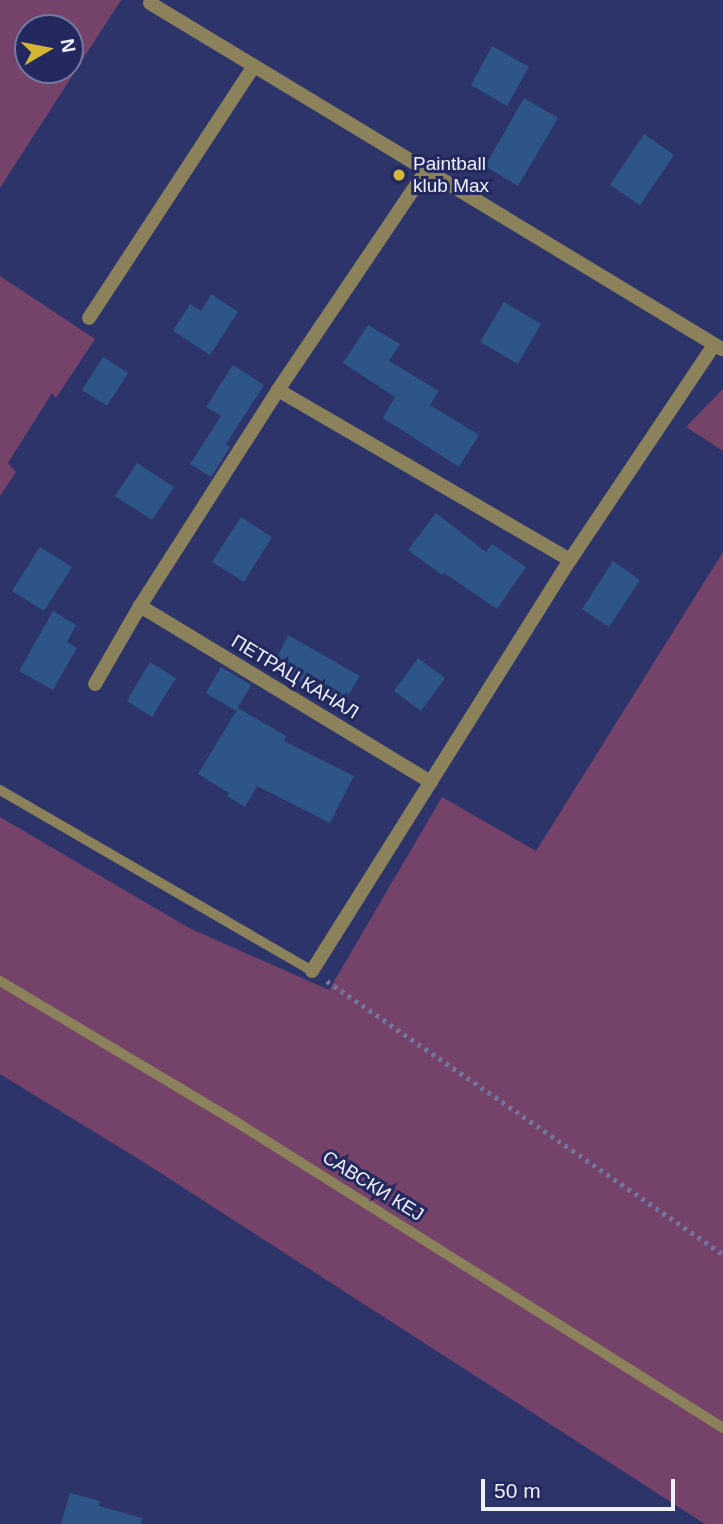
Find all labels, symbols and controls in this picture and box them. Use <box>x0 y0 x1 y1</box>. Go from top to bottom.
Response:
north arrow <box>14 14 84 84</box>
text: N <box>57 37 80 54</box>
place label: Paintball klub Max <box>413 153 489 197</box>
marker: Paintball klub Max <box>391 167 407 183</box>
street label: ПЕТРАЦ КАНАЛ <box>227 630 363 724</box>
street label: САВСКИ КЕЈ <box>318 1146 428 1226</box>
scale bar <box>485 1464 679 1508</box>
text: 50 m <box>494 1479 541 1502</box>

